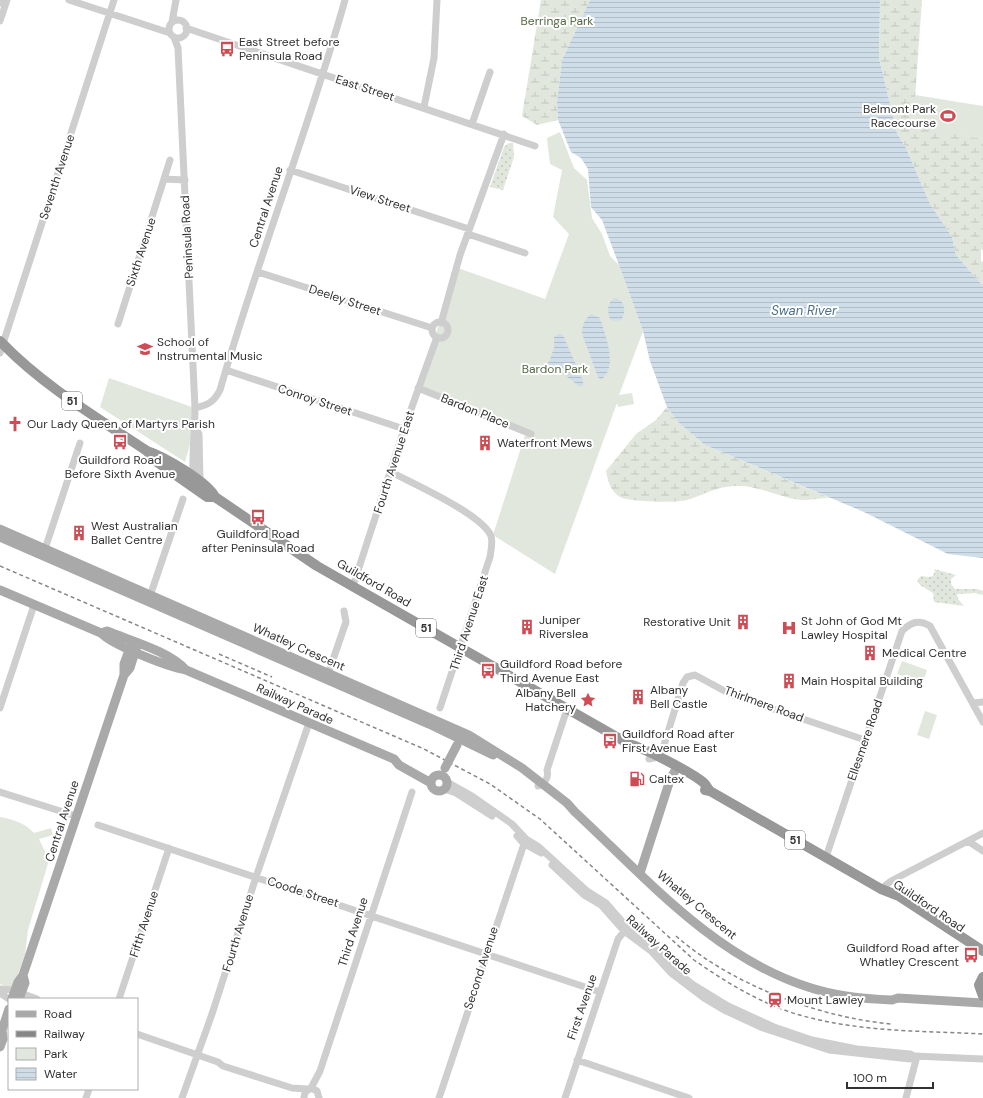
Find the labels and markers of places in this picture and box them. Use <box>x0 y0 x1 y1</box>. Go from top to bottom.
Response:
place label: East Street before Peninsula Road <box>239 34 340 64</box>
bus stop icon: East Street before Peninsula Road <box>218 40 236 58</box>
place label: Belmont Park Racecourse <box>863 101 936 131</box>
sports icon: Belmont Park Racecourse <box>939 107 957 125</box>
place label: School of Instrumental Music <box>157 334 263 364</box>
school or university icon: School of Instrumental Music <box>136 340 154 358</box>
church icon: Our Lady Queen of Martyrs Parish <box>6 415 24 433</box>
place label: Our Lady Queen of Martyrs Parish <box>27 416 215 432</box>
bus stop icon: Guildford Road Before Sixth Avenue <box>111 433 129 451</box>
building icon: Waterfront Mews <box>476 434 494 452</box>
place label: Waterfront Mews <box>497 435 592 451</box>
place label: Guildford Road Before Sixth Avenue <box>65 452 175 482</box>
bus stop icon: Guildford Road after Peninsula Road <box>249 508 267 526</box>
place label: West Australian Ballet Centre <box>91 518 178 548</box>
building icon: West Australian Ballet Centre <box>70 524 88 542</box>
place label: Guildford Road after Peninsula Road <box>202 526 314 556</box>
place label: Juniper Riverslea <box>539 612 588 642</box>
building icon: Restorative Unit <box>734 613 752 631</box>
place label: St John of God Mt Lawley Hospital <box>801 613 902 643</box>
place label: Restorative Unit <box>643 614 731 630</box>
building icon: Juniper Riverslea <box>518 618 536 636</box>
hospital icon: St John of God Mt Lawley Hospital <box>780 619 798 637</box>
building icon: Medical Centre <box>861 644 879 662</box>
place label: Medical Centre <box>882 645 967 661</box>
place label: Guildford Road before Third Avenue East <box>500 656 623 686</box>
bus stop icon: Guildford Road before Third Avenue East <box>479 662 497 680</box>
building icon: Main Hospital Building <box>780 672 798 690</box>
place label: Main Hospital Building <box>801 673 923 689</box>
place label: Albany Bell Castle <box>650 682 708 712</box>
place label: Albany Bell Hatchery <box>515 685 576 715</box>
building icon: Albany Bell Castle <box>629 688 647 706</box>
place icon: Albany Bell Hatchery <box>579 691 597 709</box>
place label: Guildford Road after First Avenue East <box>622 726 735 756</box>
bus stop icon: Guildford Road after First Avenue East <box>601 732 619 750</box>
fuel station icon: Caltex <box>628 770 646 788</box>
place label: Caltex <box>649 771 684 787</box>
place label: Guildford Road after Whatley Crescent <box>847 940 960 970</box>
bus stop icon: Guildford Road after Whatley Crescent <box>962 946 980 964</box>
station icon: Mount Lawley <box>766 991 784 1009</box>
place label: Mount Lawley <box>787 992 864 1008</box>

